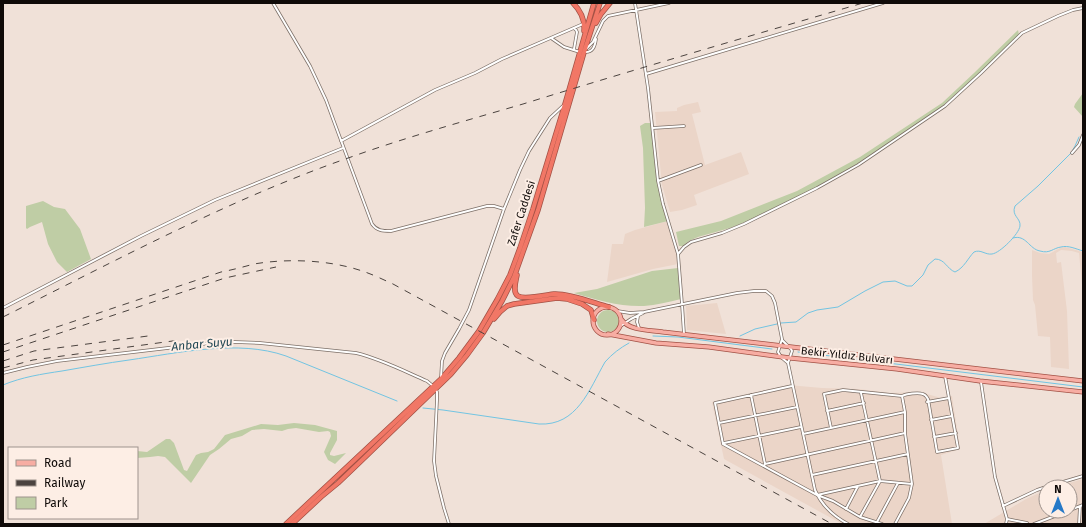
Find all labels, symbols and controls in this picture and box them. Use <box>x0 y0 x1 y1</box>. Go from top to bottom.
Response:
street label: Zafer Caddesi <box>505 179 538 247</box>
water label: Anbar Suyu <box>170 334 233 354</box>
street label: Bekir Yıldız Bulvarı <box>800 344 894 367</box>
legend <box>8 447 138 519</box>
text: Road <box>44 456 72 470</box>
text: Railway <box>44 476 85 490</box>
north arrow <box>1038 479 1078 519</box>
text: N <box>1054 483 1062 496</box>
text: Park <box>44 496 68 510</box>

